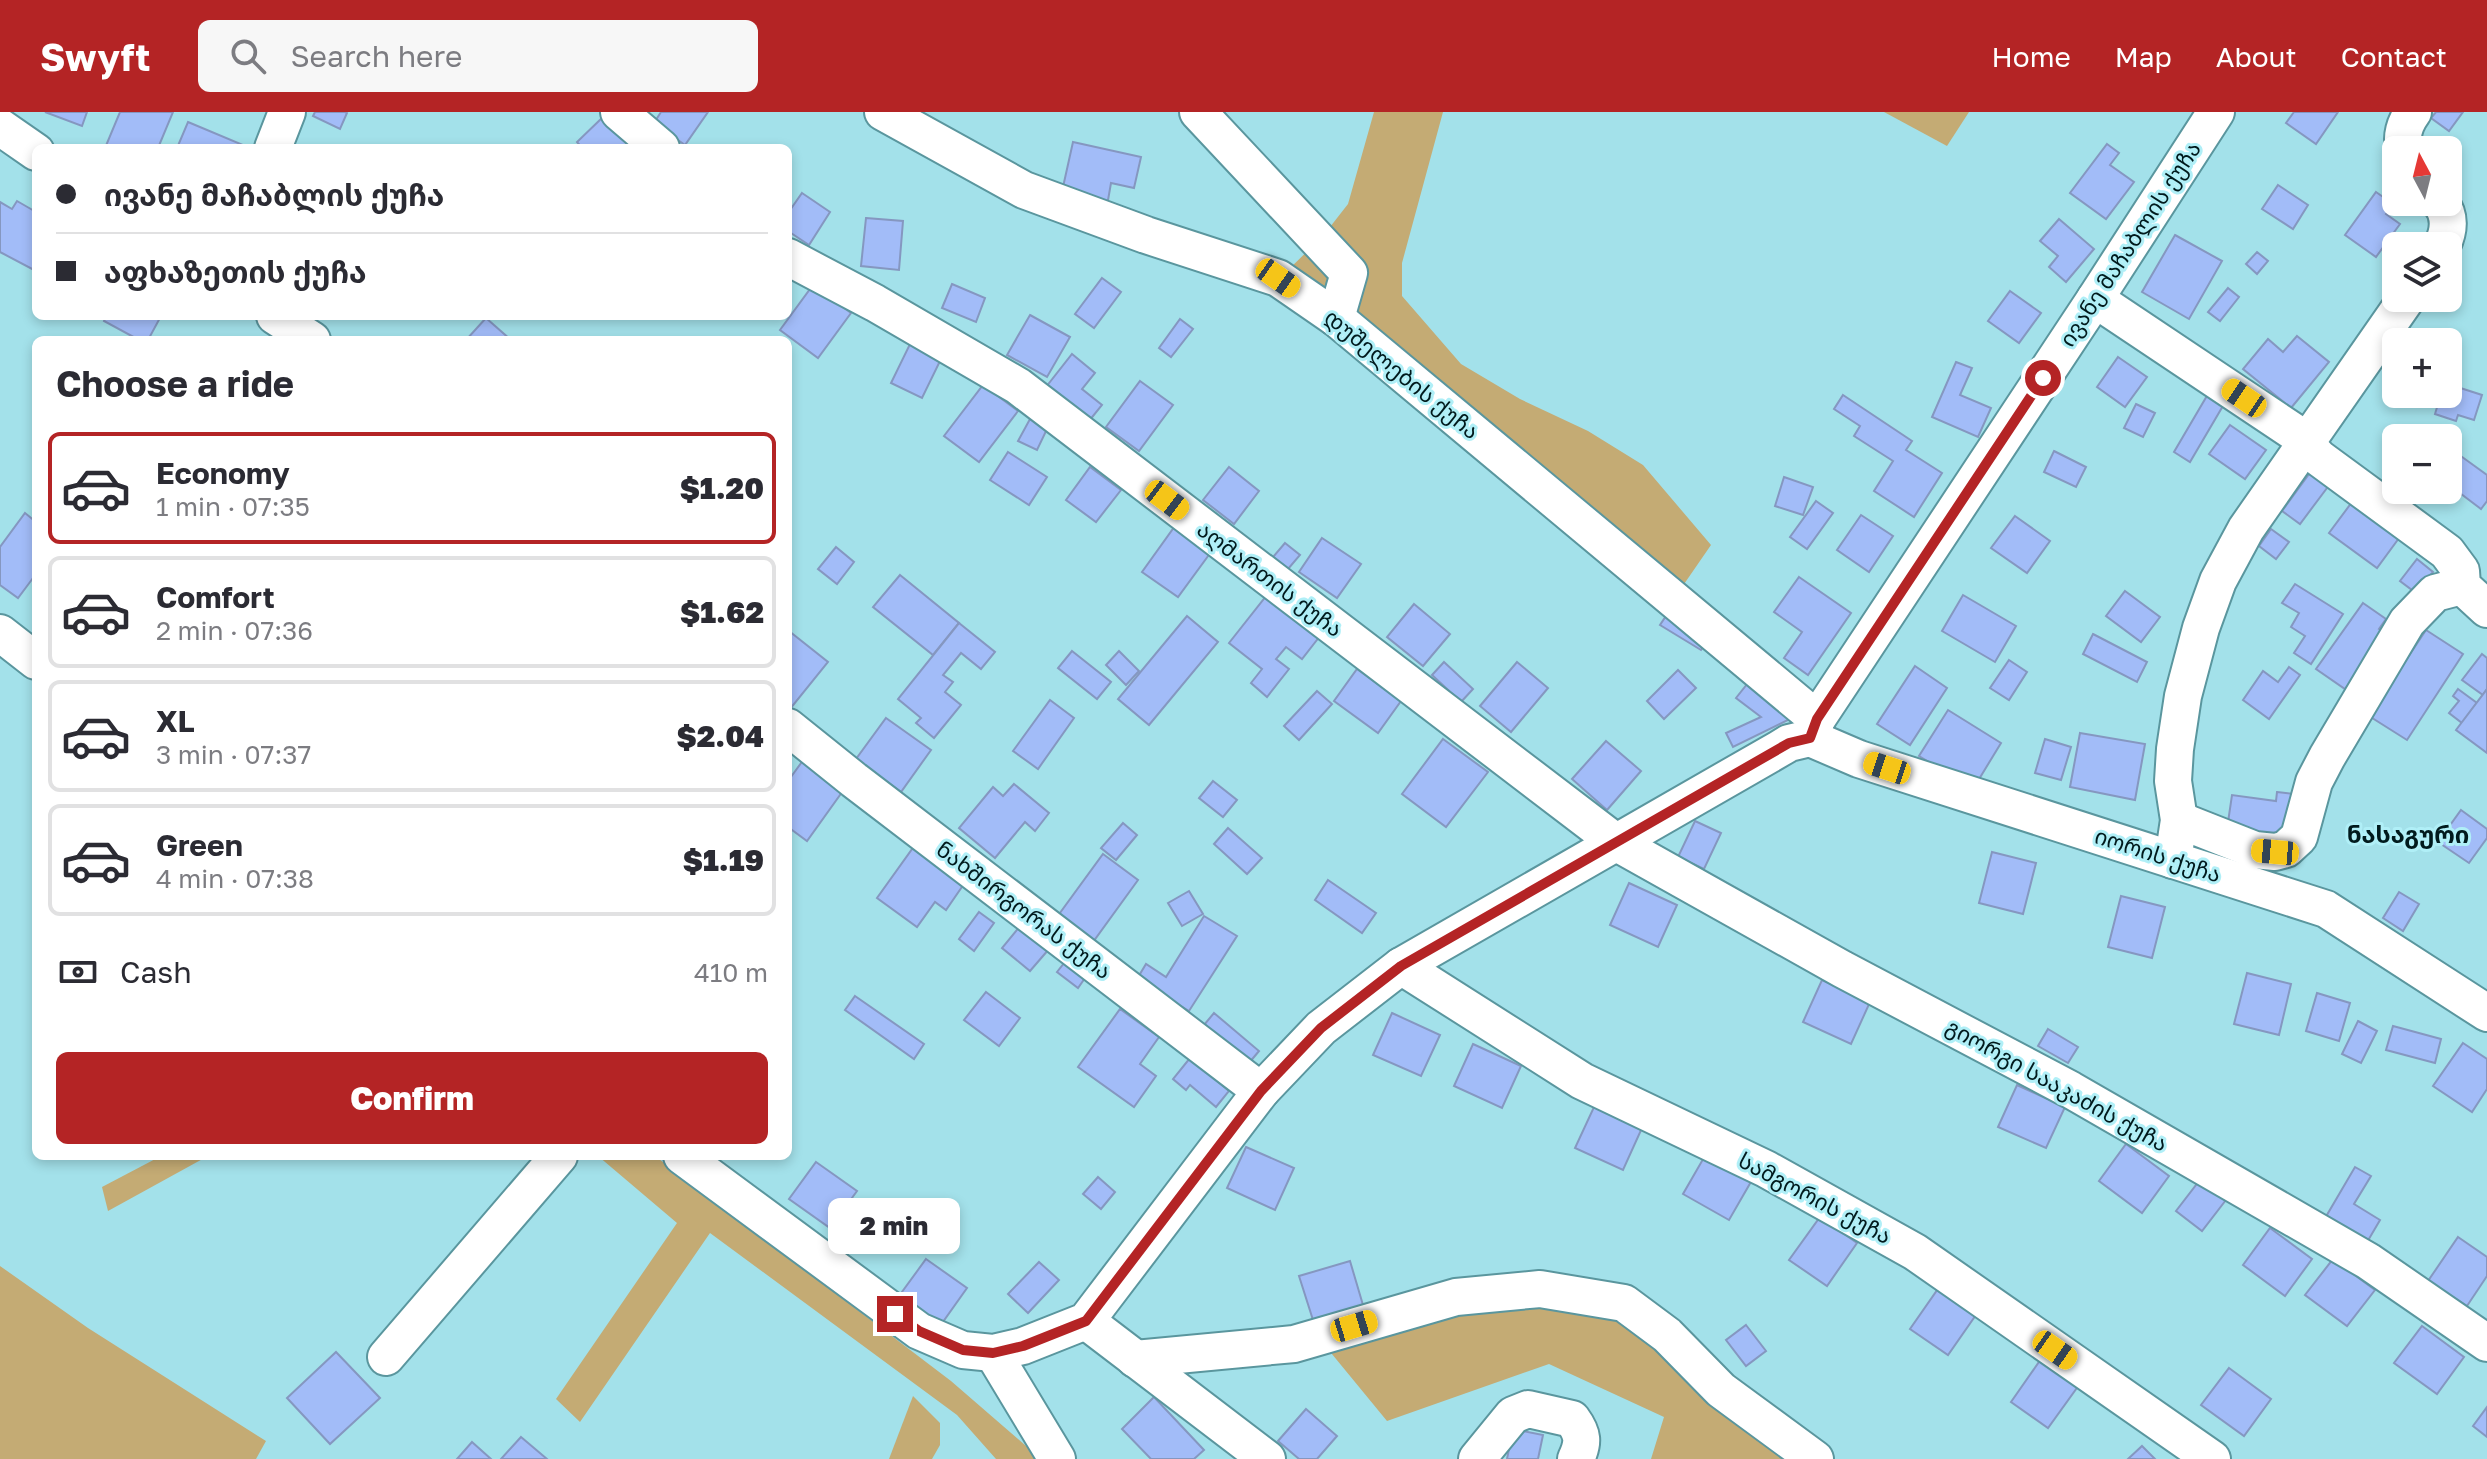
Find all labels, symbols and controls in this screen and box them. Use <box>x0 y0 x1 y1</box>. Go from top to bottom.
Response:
search box <box>198 20 758 92</box>
text: Swyft <box>40 34 150 79</box>
icon: search <box>226 34 270 78</box>
text: Search here <box>290 38 462 74</box>
text: Home <box>1992 40 2071 73</box>
text: Map <box>2115 40 2172 73</box>
text: About <box>2216 40 2297 73</box>
text: Contact <box>2341 40 2447 73</box>
street label: ივანე მაჩაბლის ქუჩა <box>2053 136 2207 352</box>
north arrow <box>2382 136 2462 216</box>
map controls <box>2382 136 2462 504</box>
text: ივანე მაჩაბლის ქუჩა <box>104 177 444 213</box>
button: layers <box>2382 232 2462 312</box>
text: აფხაზეთის ქუჩა <box>104 254 367 290</box>
car <box>1251 254 1305 302</box>
street label: დუშელების ქუჩა <box>1319 303 1485 445</box>
button: + <box>2382 328 2462 408</box>
route start <box>2025 360 2061 396</box>
text: Choose a ride <box>56 362 294 405</box>
car <box>2217 375 2271 421</box>
button: − <box>2382 424 2462 504</box>
icon: car <box>60 452 132 524</box>
text: Economy <box>156 455 290 491</box>
text: $1.20 <box>680 470 764 506</box>
car <box>1141 476 1193 524</box>
text: 1 min · 07:35 <box>156 491 310 522</box>
street label: აღმართის ქუჩა <box>1192 515 1348 643</box>
icon: car <box>60 576 132 648</box>
text: Comfort <box>156 579 275 615</box>
text: $1.62 <box>680 594 764 630</box>
text: 2 min · 07:36 <box>156 615 313 646</box>
icon: car <box>60 700 132 772</box>
text: XL <box>156 703 195 739</box>
text: $2.04 <box>677 718 764 754</box>
text: 3 min · 07:37 <box>156 739 311 770</box>
car <box>1860 749 1914 787</box>
district label: ნასაგური <box>2347 819 2469 849</box>
street label: იორის ქუჩა <box>2092 821 2225 888</box>
icon: car <box>60 824 132 896</box>
text: Green <box>156 827 243 863</box>
street label: ნახშირგორას ქუჩა <box>931 835 1117 984</box>
car <box>2250 838 2300 866</box>
text: $1.19 <box>683 842 764 878</box>
text: 4 min · 07:38 <box>156 863 314 894</box>
icon: cash <box>56 950 100 994</box>
text: Cash <box>120 954 192 990</box>
text: 410 m <box>694 957 768 988</box>
street label: გიორგი სააკაძის ქუჩა <box>1942 1012 2173 1157</box>
button: Confirm <box>56 1052 768 1144</box>
street label: სამგორის ქუჩა <box>1734 1146 1896 1249</box>
callout: 2 min <box>829 1198 961 1254</box>
text: 2 min <box>860 1210 928 1241</box>
route end <box>877 1296 913 1332</box>
car <box>1328 1308 1380 1344</box>
car <box>2028 1326 2082 1374</box>

